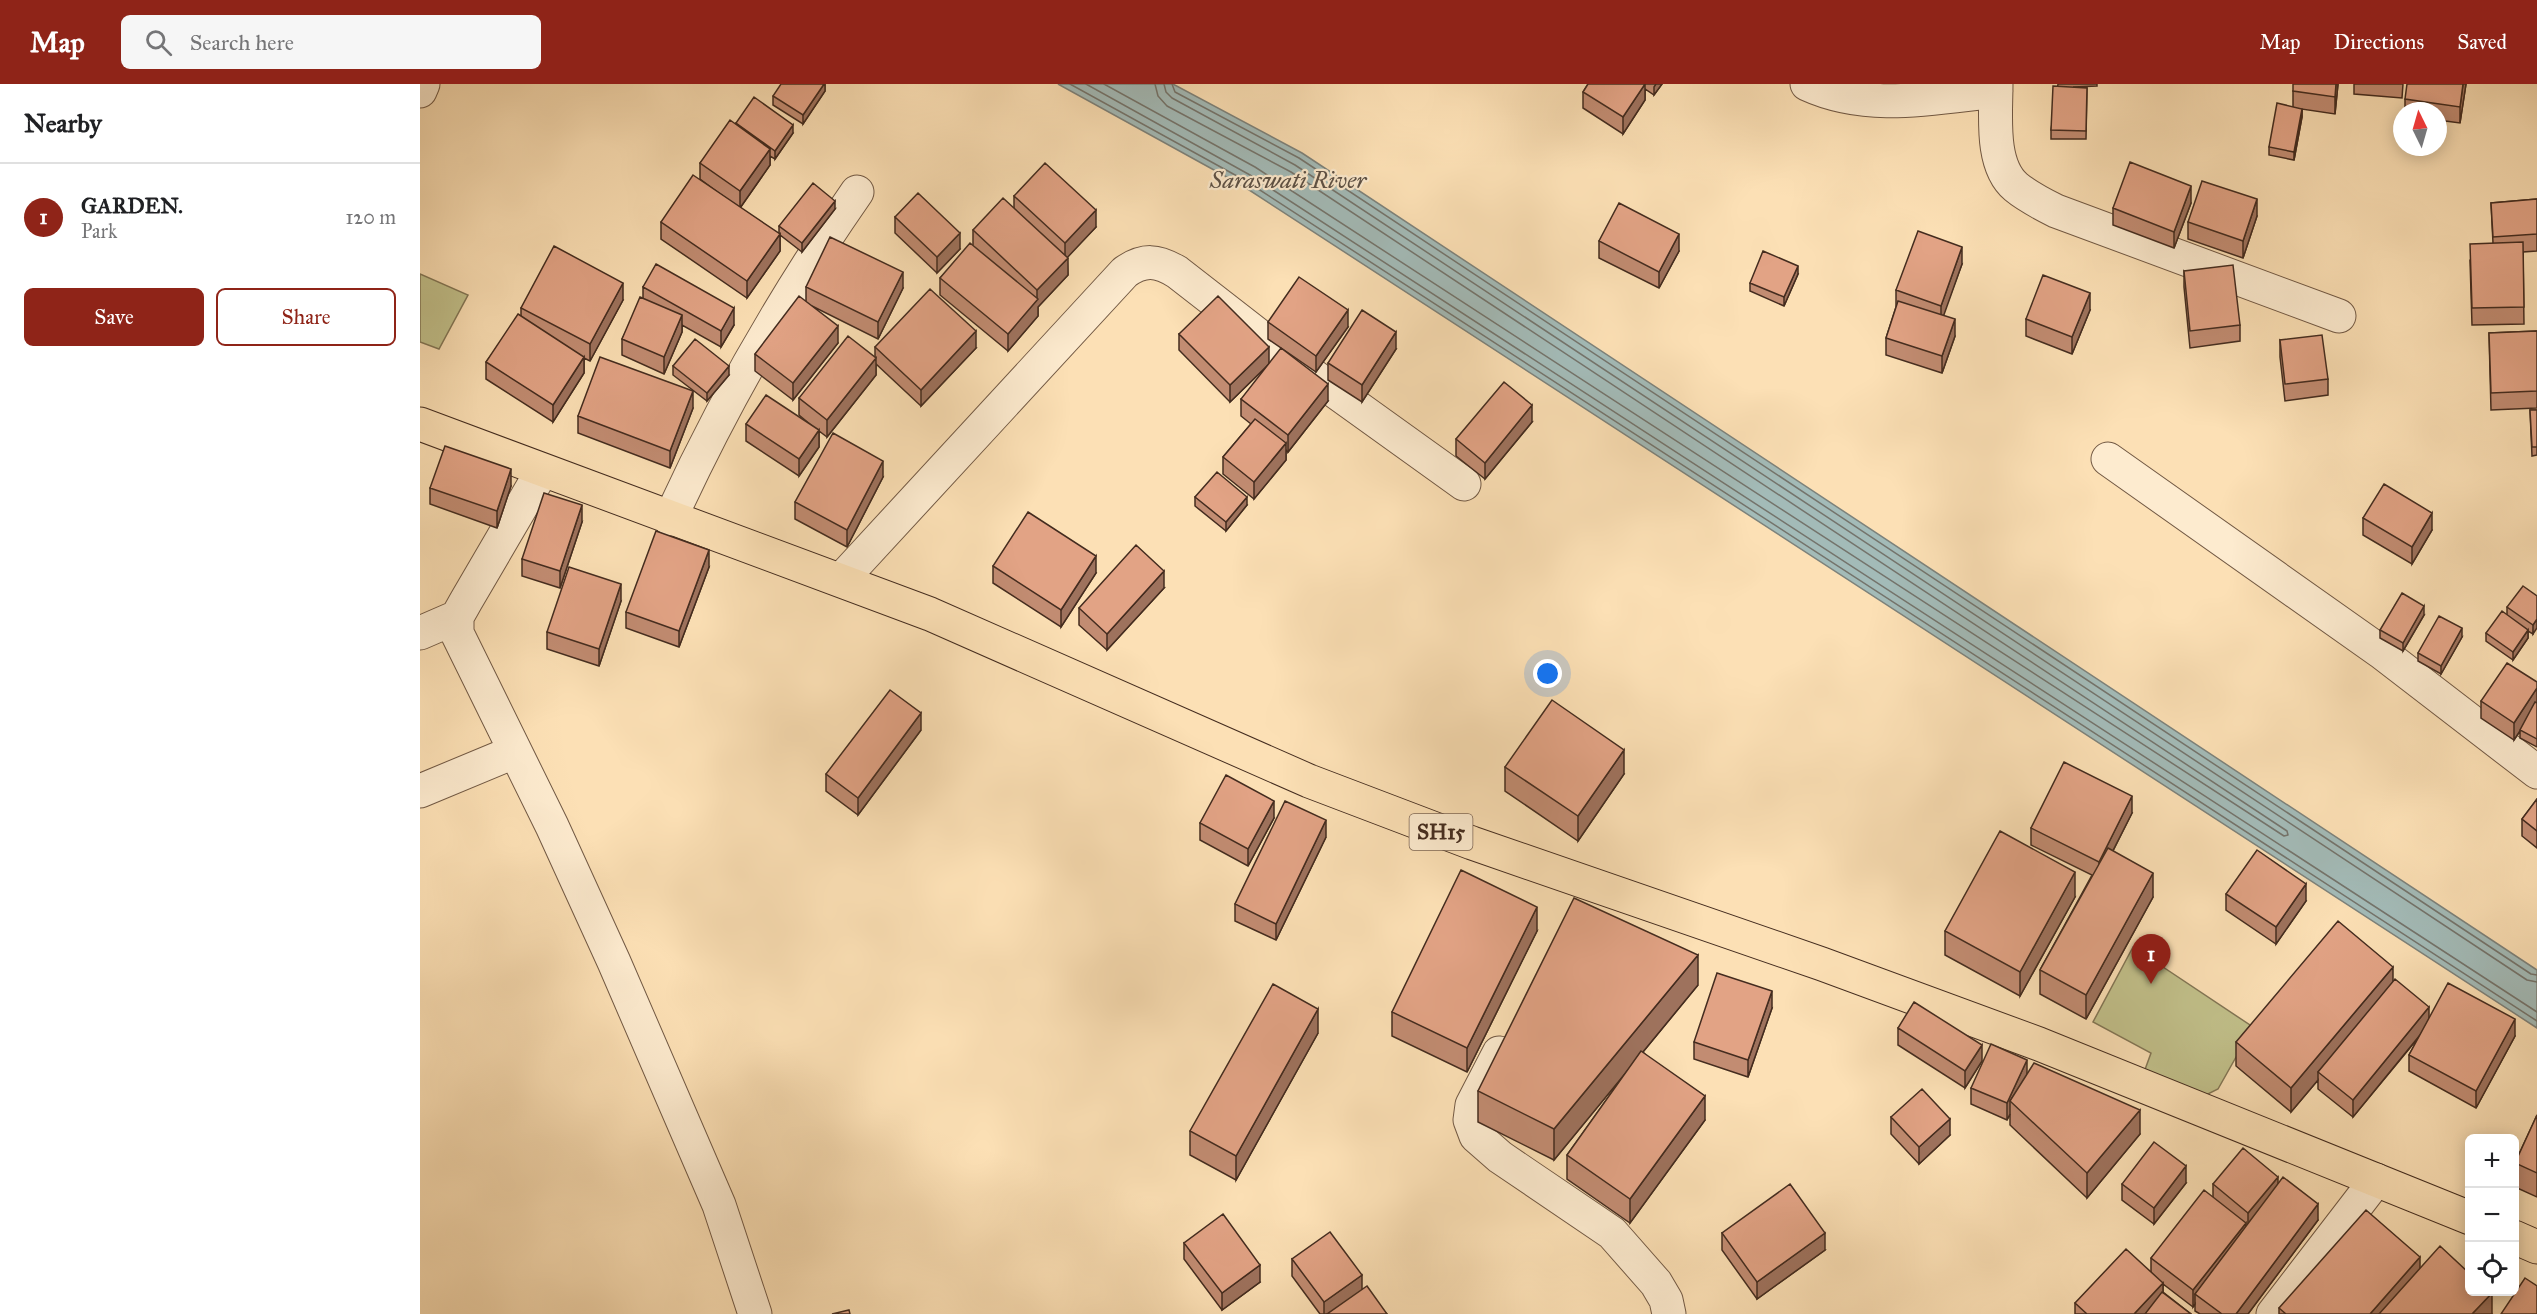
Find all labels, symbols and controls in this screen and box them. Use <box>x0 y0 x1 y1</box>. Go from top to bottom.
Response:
search box <box>121 15 541 69</box>
text: Map <box>30 25 85 60</box>
icon: search <box>142 26 175 59</box>
text: Search here <box>190 29 294 56</box>
text: Map <box>2260 29 2301 55</box>
text: Directions <box>2334 29 2424 55</box>
text: Saved <box>2457 29 2507 55</box>
north arrow <box>2393 102 2447 156</box>
text: Nearby <box>24 107 102 139</box>
water label: Saraswati River <box>1209 165 1368 195</box>
text: GARDEN. <box>81 192 183 219</box>
text: 1 <box>40 205 47 229</box>
text: 120 m <box>345 205 396 229</box>
text: Park <box>81 219 117 243</box>
button: Save <box>24 288 204 346</box>
button: Share <box>216 288 396 346</box>
your location <box>1533 659 1562 688</box>
road number: SH15 <box>1410 814 1472 850</box>
pin: 1 <box>2132 934 2170 984</box>
map controls <box>2465 1134 2519 1296</box>
button: + <box>2465 1134 2519 1188</box>
button: − <box>2465 1188 2519 1242</box>
button: locate <box>2465 1242 2519 1296</box>

